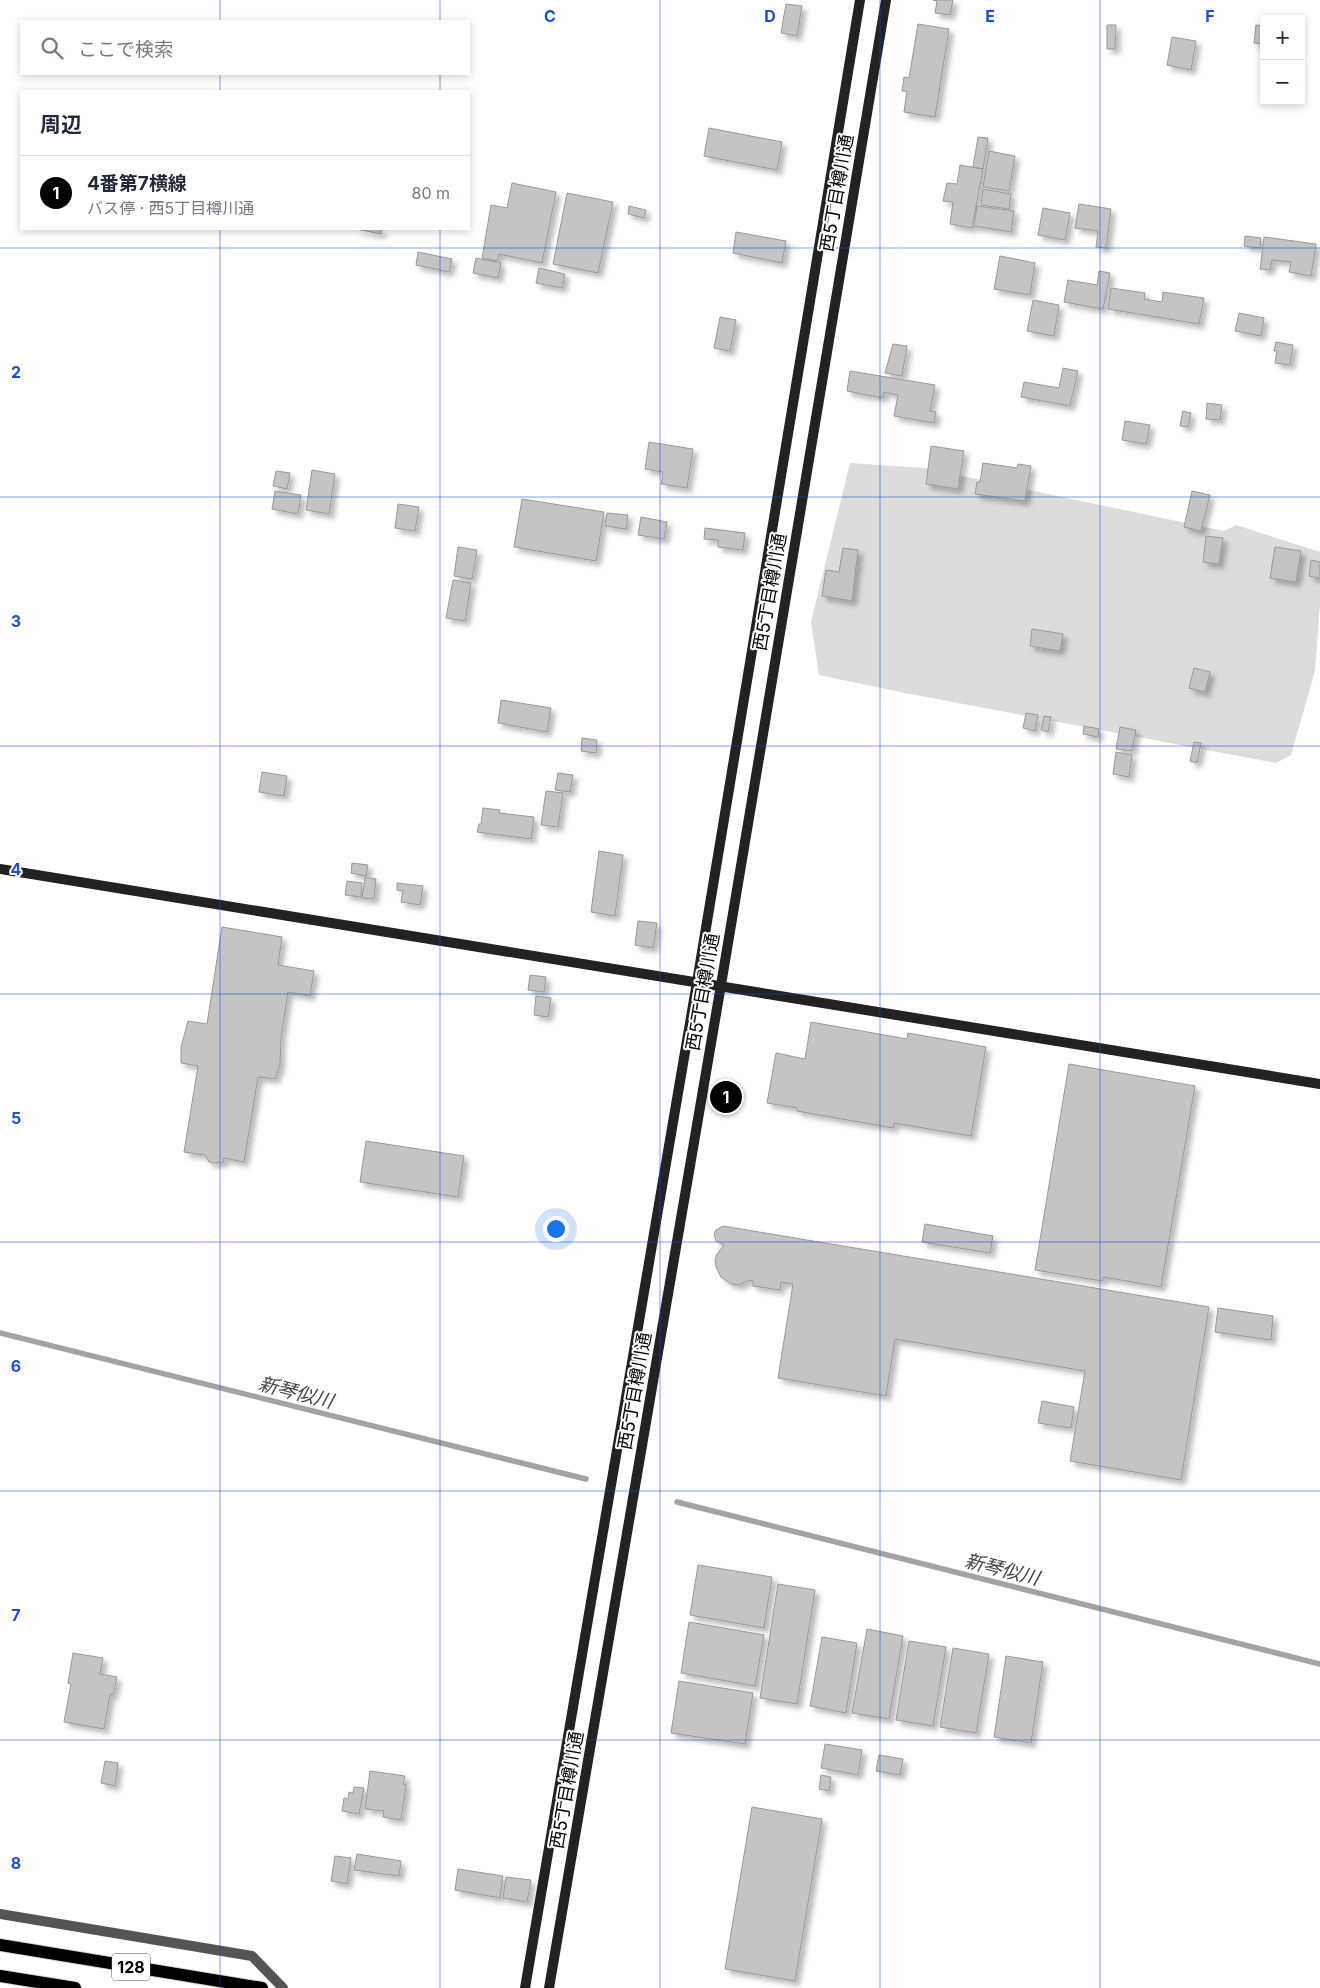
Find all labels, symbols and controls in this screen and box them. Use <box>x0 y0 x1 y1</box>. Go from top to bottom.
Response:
text: C <box>544 6 556 26</box>
text: D <box>764 6 776 26</box>
text: E <box>985 6 995 26</box>
text: F <box>1205 6 1215 26</box>
map controls <box>1260 15 1305 105</box>
button: + <box>1260 15 1305 60</box>
search box <box>20 20 470 75</box>
icon: search <box>38 34 66 62</box>
text: ここで検索 <box>78 38 173 61</box>
button: − <box>1260 60 1305 105</box>
text: 周辺 <box>40 112 82 137</box>
street label: 西5丁目樽川通 <box>816 133 857 253</box>
text: 4番第7横線 <box>87 172 187 195</box>
text: 1 <box>53 183 59 203</box>
text: 80 m <box>411 183 450 203</box>
text: バス停 · 西5丁目樽川通 <box>87 198 254 218</box>
text: 2 <box>11 362 21 382</box>
street label: 西5丁目樽川通 <box>749 532 790 652</box>
text: 3 <box>11 611 21 631</box>
text: 4 <box>11 859 22 879</box>
street label: 西5丁目樽川通 <box>682 932 723 1052</box>
pin: 1 <box>710 1078 742 1116</box>
text: 5 <box>11 1108 21 1128</box>
your location <box>543 1216 569 1242</box>
street label: 西5丁目樽川通 <box>614 1331 655 1451</box>
text: 6 <box>11 1356 21 1376</box>
water label: 新琴似川 <box>256 1372 337 1413</box>
water label: 新琴似川 <box>962 1549 1043 1590</box>
text: 7 <box>11 1605 21 1625</box>
street label: 西5丁目樽川通 <box>546 1730 587 1850</box>
text: 8 <box>11 1853 21 1873</box>
road number: 128 <box>112 1954 150 1980</box>

